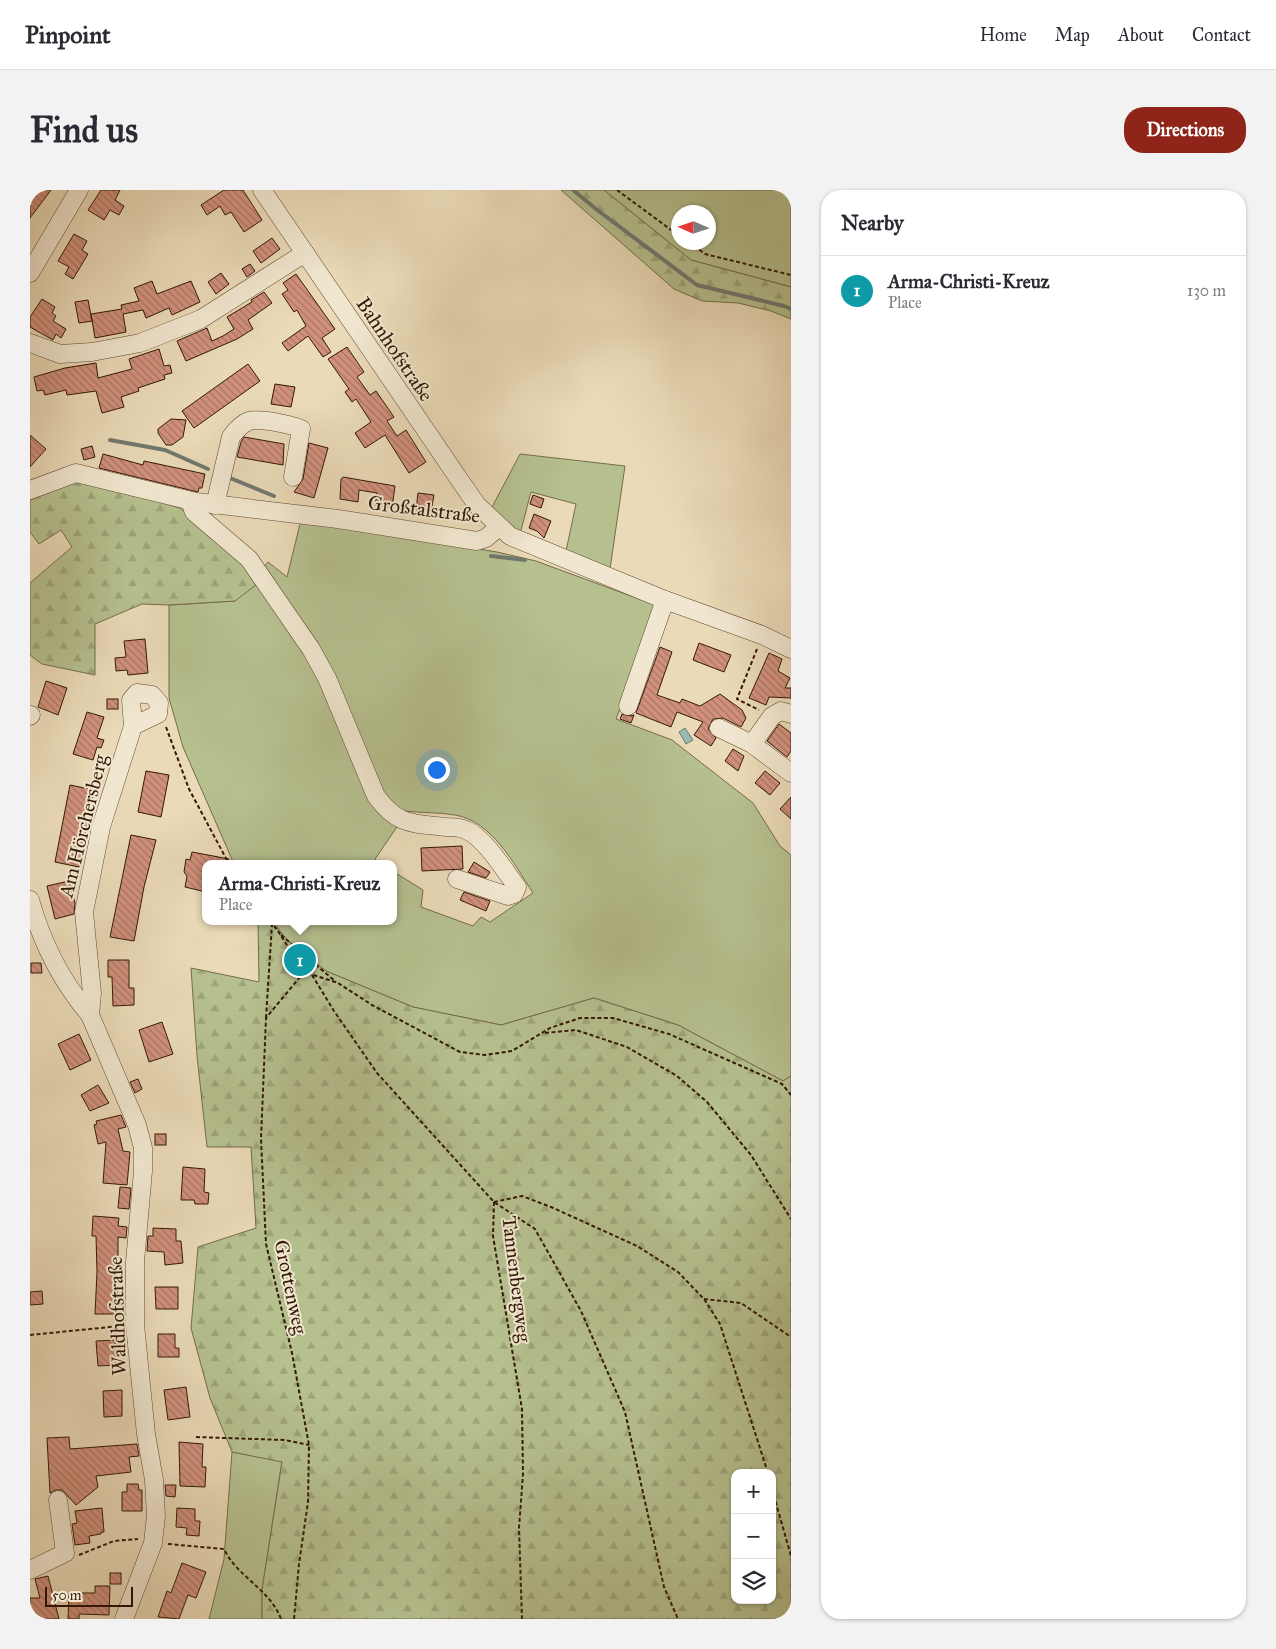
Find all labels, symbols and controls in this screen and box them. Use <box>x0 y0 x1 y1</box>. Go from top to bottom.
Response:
text: Pinpoint <box>25 20 111 50</box>
text: Home <box>980 24 1027 46</box>
text: Map <box>1055 24 1090 46</box>
text: About <box>1118 24 1164 46</box>
text: Contact <box>1192 24 1251 46</box>
button: Directions <box>1124 107 1246 153</box>
text: Find us <box>30 109 138 152</box>
north arrow <box>671 205 716 250</box>
text: Nearby <box>841 210 904 236</box>
text: Arma-Christi-Kreuz <box>888 270 1050 293</box>
text: 1 <box>854 281 860 300</box>
text: 130 m <box>1187 281 1226 300</box>
street label: Bahnhofstraße <box>351 292 439 406</box>
text: Place <box>888 293 922 312</box>
street label: Großtalstraße <box>367 490 481 528</box>
street label: Am Hörchersberg <box>53 751 114 901</box>
your location <box>424 757 450 783</box>
popup <box>202 860 397 925</box>
text: Arma-Christi-Kreuz <box>219 872 380 895</box>
text: Place <box>219 895 252 914</box>
pin: 1 <box>284 941 316 979</box>
street label: Tannenbergweg <box>496 1214 537 1344</box>
street label: Grottenweg <box>268 1238 313 1337</box>
street label: Waldhofstraße <box>103 1256 131 1376</box>
map controls <box>731 1469 776 1604</box>
button: + <box>731 1469 776 1514</box>
button: − <box>731 1514 776 1559</box>
button: layers <box>731 1559 776 1604</box>
scale bar <box>45 1584 132 1607</box>
text: 50 m <box>52 1587 81 1604</box>

